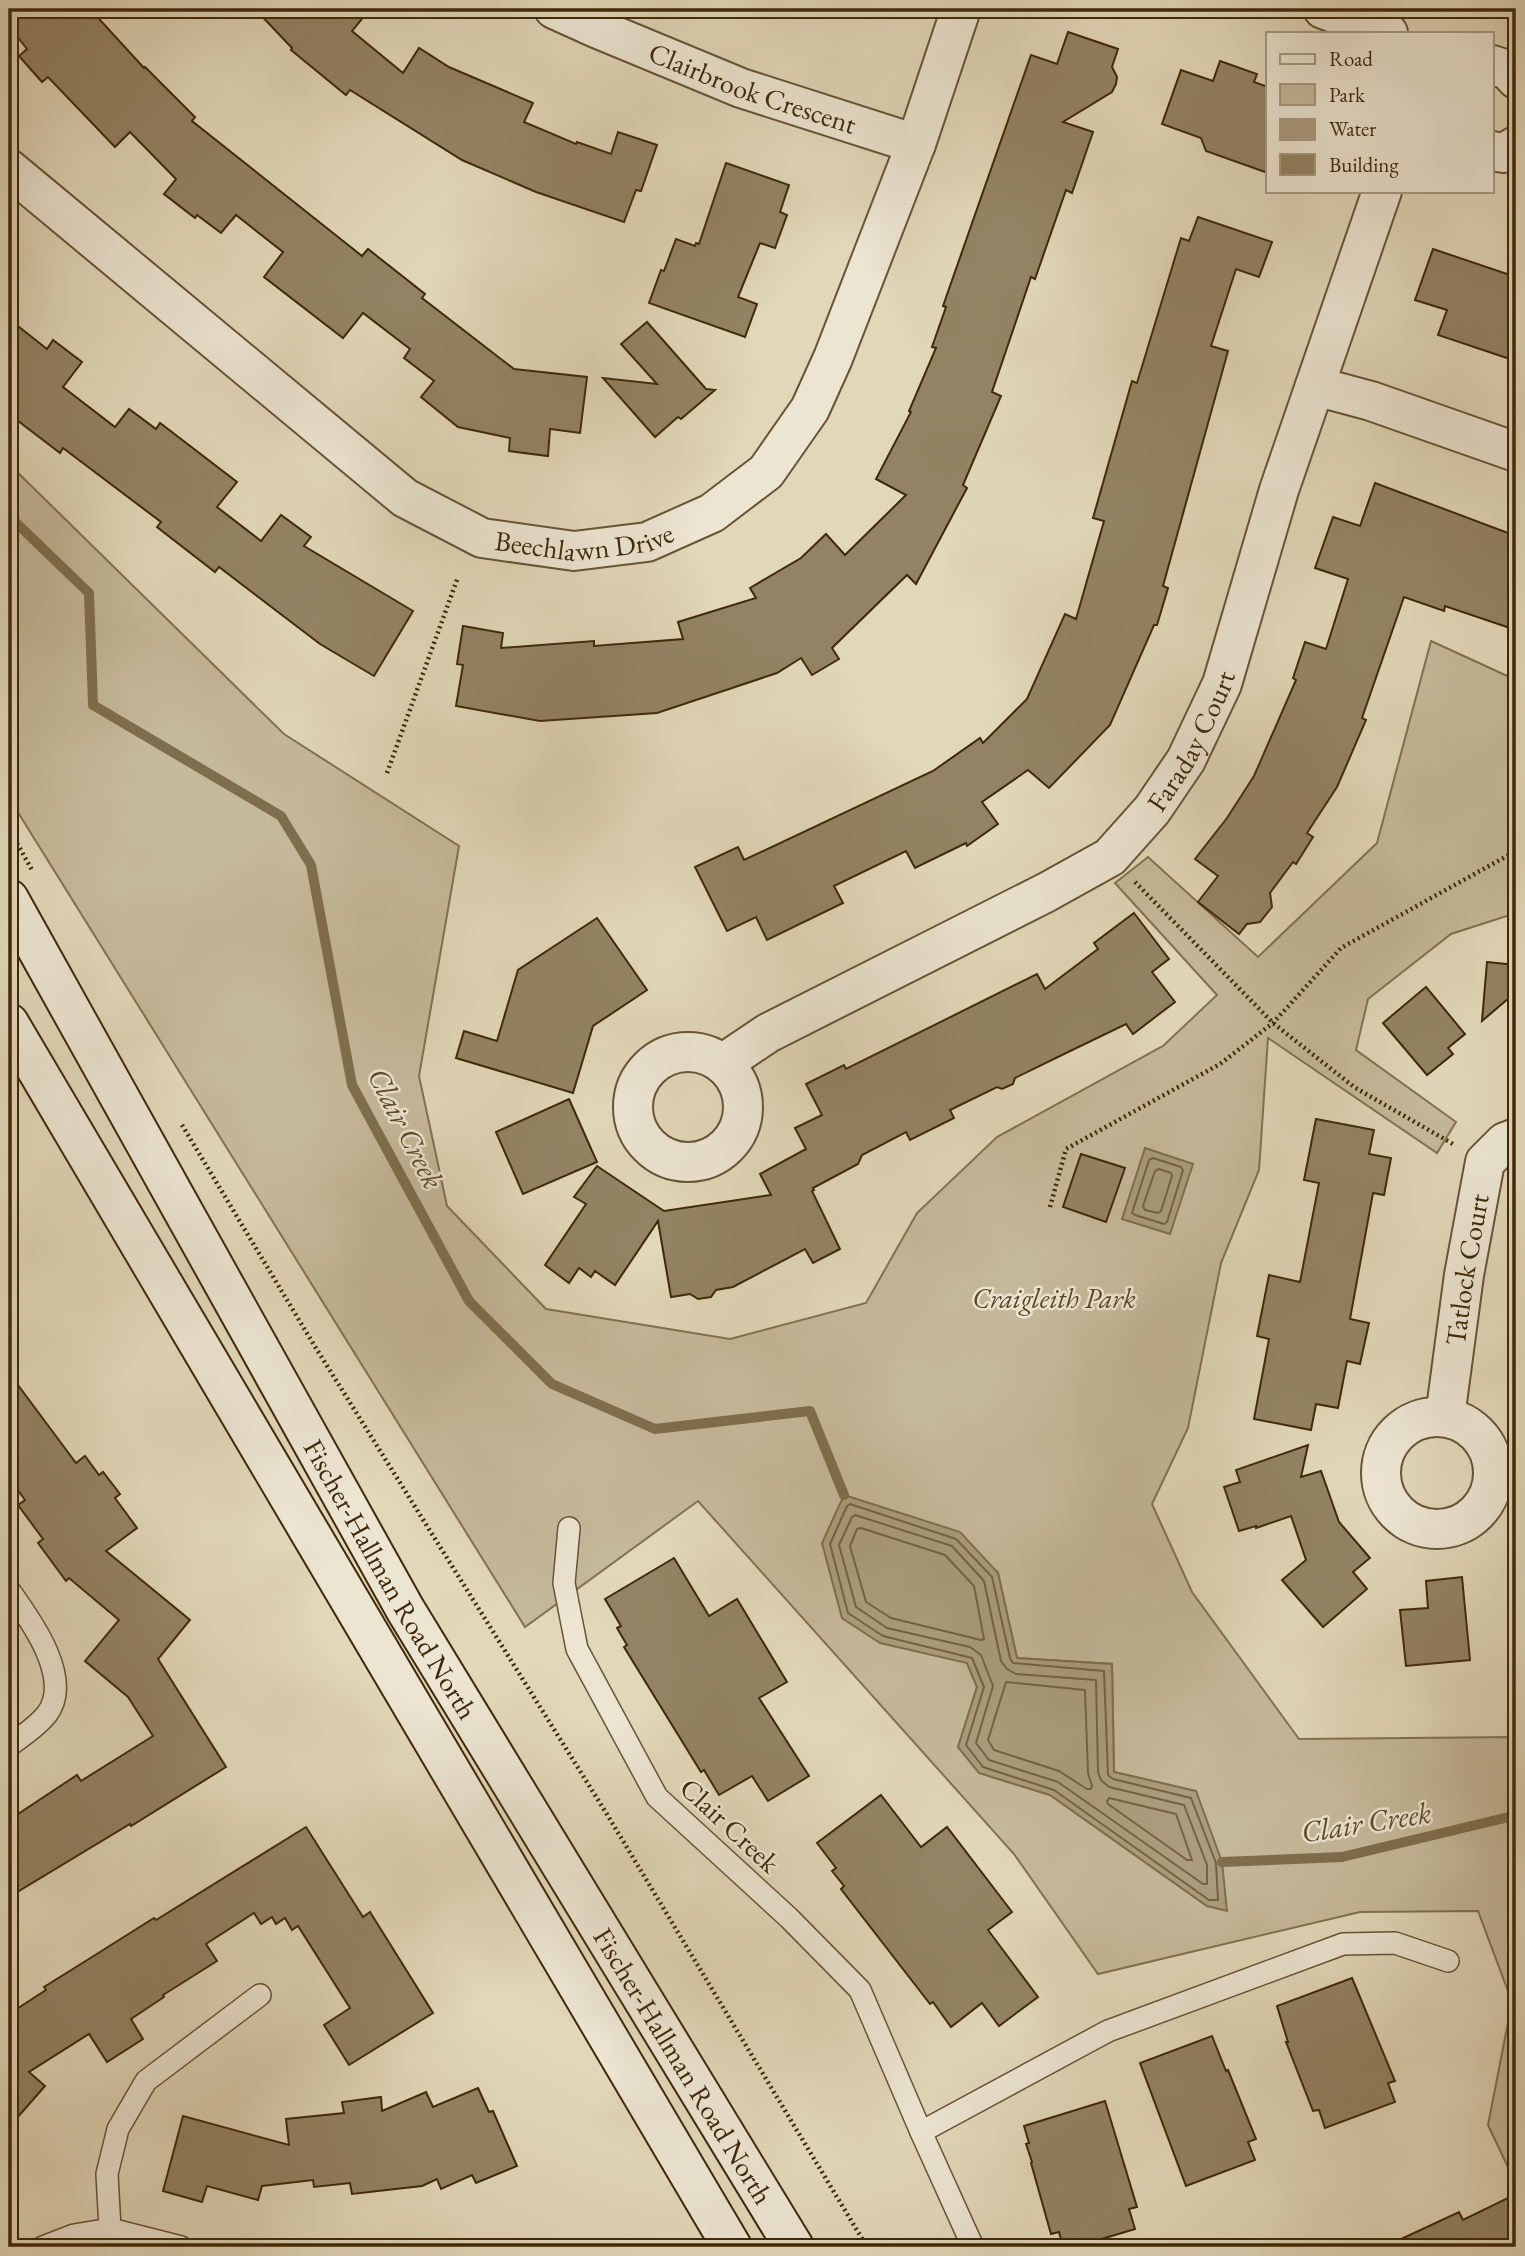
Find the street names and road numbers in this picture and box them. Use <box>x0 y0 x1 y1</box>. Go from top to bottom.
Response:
street label: Clairbrook Crescent <box>643 34 861 142</box>
street label: Beechlawn Drive <box>493 514 679 569</box>
street label: Faraday Court <box>1138 667 1243 818</box>
street label: Tatlock Court <box>1437 1191 1497 1348</box>
street label: Fischer-Hallman Road North <box>296 1433 486 1726</box>
street label: Clair Creek <box>673 1770 788 1881</box>
street label: Fischer-Hallman Road North <box>585 1921 782 2211</box>

